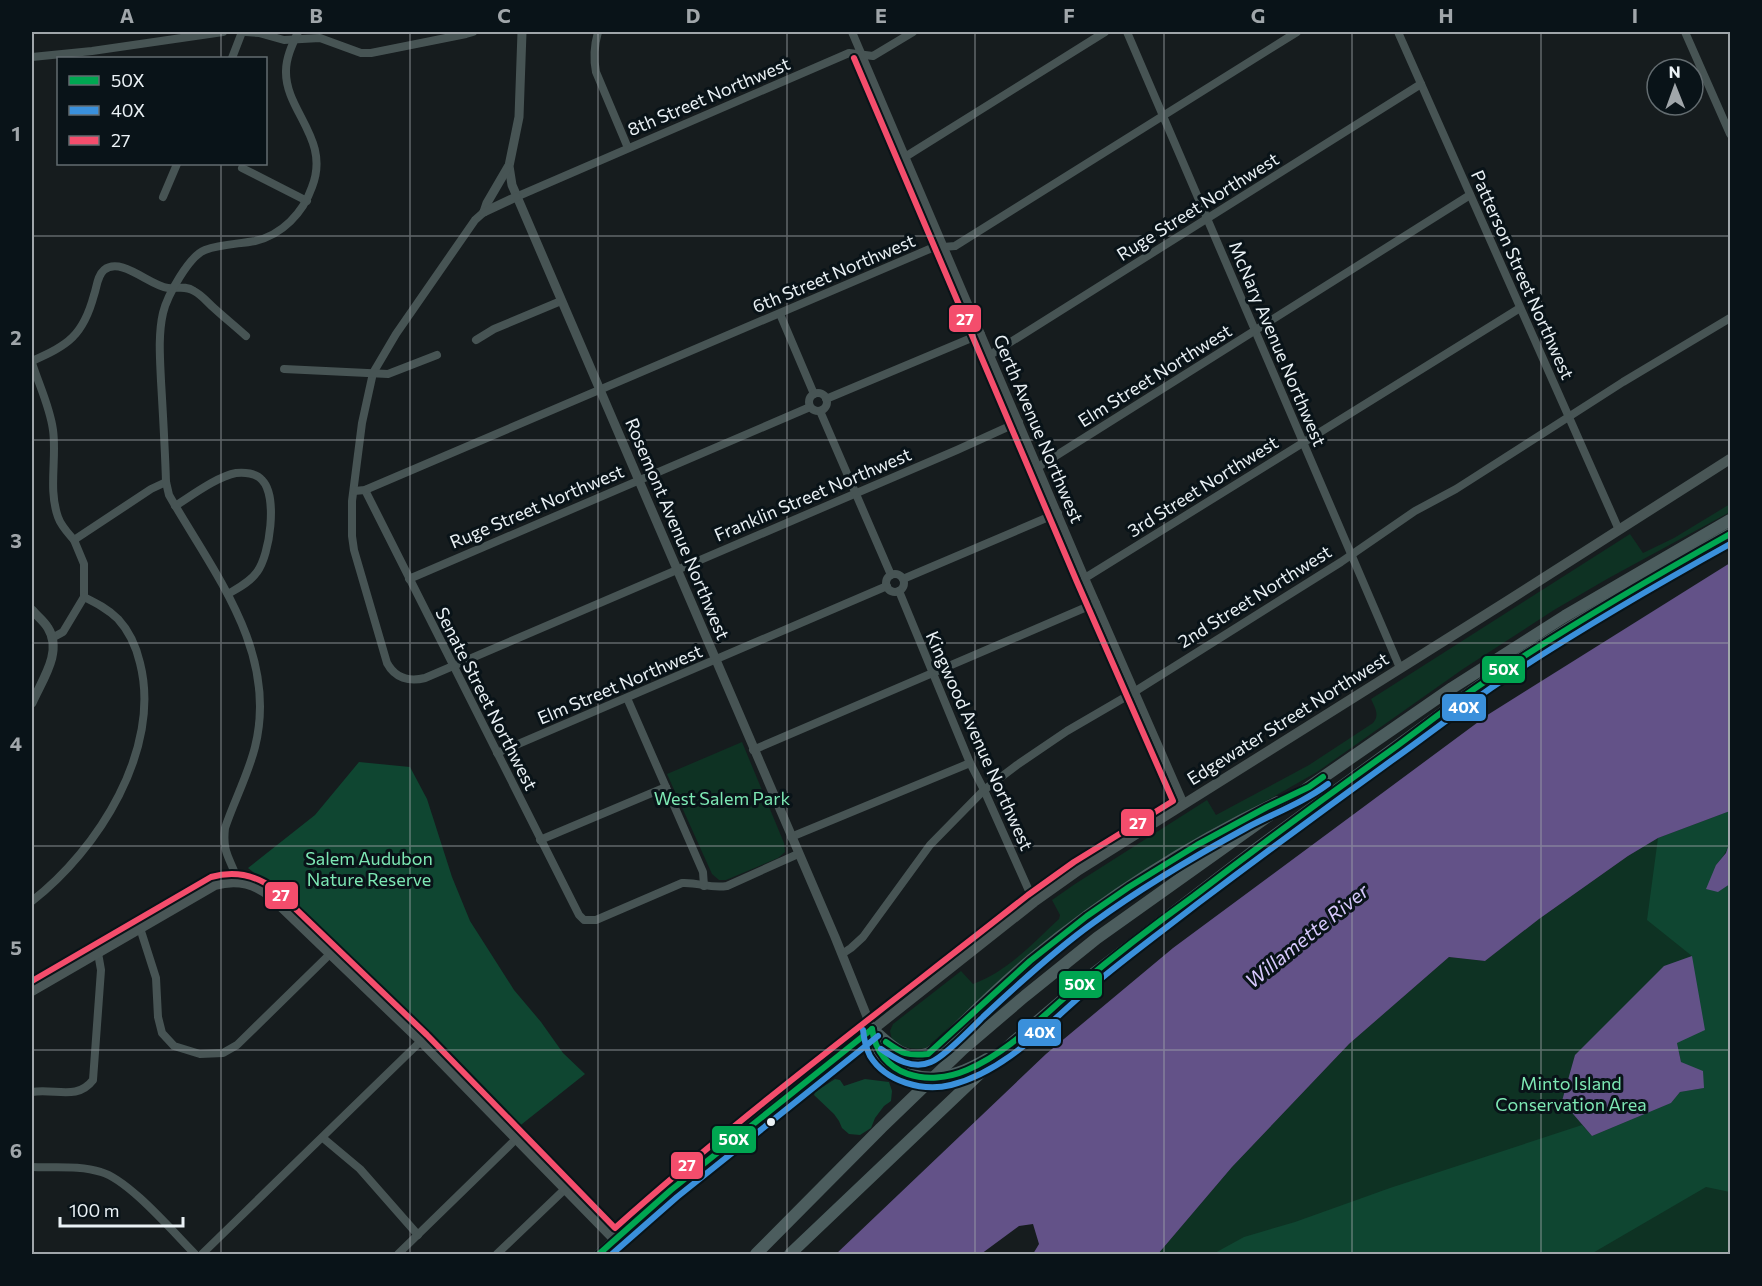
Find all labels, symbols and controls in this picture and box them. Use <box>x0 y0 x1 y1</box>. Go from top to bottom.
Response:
text: A <box>120 3 134 27</box>
text: B <box>309 3 323 27</box>
text: C <box>497 3 511 27</box>
text: D <box>686 3 700 27</box>
text: E <box>875 3 887 27</box>
text: F <box>1063 3 1075 27</box>
text: G <box>1251 3 1265 27</box>
text: H <box>1439 3 1454 27</box>
text: I <box>1632 3 1638 27</box>
street label: 8th Street Northwest <box>624 52 793 140</box>
legend <box>57 57 267 165</box>
north arrow <box>1645 57 1705 117</box>
text: N <box>1669 62 1681 81</box>
text: 50X <box>111 69 145 91</box>
text: 40X <box>111 99 145 121</box>
text: 1 <box>11 121 21 145</box>
text: 27 <box>111 129 130 151</box>
street label: Ruge Street Northwest <box>1112 147 1283 265</box>
street label: Patterson Street Northwest <box>1467 166 1579 383</box>
street label: 6th Street Northwest <box>749 229 918 317</box>
street label: McNary Avenue Northwest <box>1225 238 1331 449</box>
line badge: 27 <box>948 304 982 333</box>
text: 27 <box>956 309 974 328</box>
street label: Elm Street Northwest <box>1074 319 1235 431</box>
text: 2 <box>10 325 22 349</box>
street label: Gerth Avenue Northwest <box>989 331 1089 526</box>
street label: Rosemont Avenue Northwest <box>621 414 735 643</box>
street label: 3rd Street Northwest <box>1123 431 1282 541</box>
street label: Franklin Street Northwest <box>711 443 914 546</box>
street label: Ruge Street Northwest <box>446 459 627 553</box>
text: 3 <box>10 528 22 552</box>
street label: 2nd Street Northwest <box>1174 540 1335 652</box>
street label: Senate Street Northwest <box>431 603 543 794</box>
street label: Kingwood Avenue Northwest <box>922 628 1038 854</box>
street label: Elm Street Northwest <box>534 639 705 729</box>
street label: Edgewater Street Northwest <box>1183 647 1392 789</box>
line badge: 50X <box>1481 655 1526 684</box>
text: 50X <box>1489 659 1519 678</box>
line badge: 40X <box>1441 693 1487 722</box>
text: 40X <box>1448 697 1480 716</box>
text: 4 <box>10 731 22 755</box>
park label: West Salem Park <box>654 787 790 809</box>
line badge: 27 <box>1120 808 1155 837</box>
text: 27 <box>1129 813 1147 832</box>
park label: Salem Audubon Nature Reserve <box>305 847 433 890</box>
water label: Willamette River <box>1240 878 1374 992</box>
line badge: 27 <box>264 881 299 910</box>
text: 27 <box>272 885 290 904</box>
text: 5 <box>10 935 22 959</box>
line badge: 50X <box>1058 970 1103 999</box>
text: 50X <box>1065 974 1095 993</box>
line badge: 40X <box>1017 1018 1062 1047</box>
text: 40X <box>1024 1022 1056 1041</box>
park label: Minto Island Conservation Area <box>1495 1072 1647 1115</box>
unlabelled marker <box>765 1116 777 1128</box>
line badge: 50X <box>711 1125 757 1154</box>
text: 50X <box>719 1129 749 1148</box>
text: 6 <box>10 1138 22 1162</box>
line badge: 27 <box>670 1151 704 1180</box>
text: 27 <box>678 1155 696 1174</box>
scale bar <box>60 1190 183 1228</box>
text: 100 m <box>69 1199 119 1221</box>

